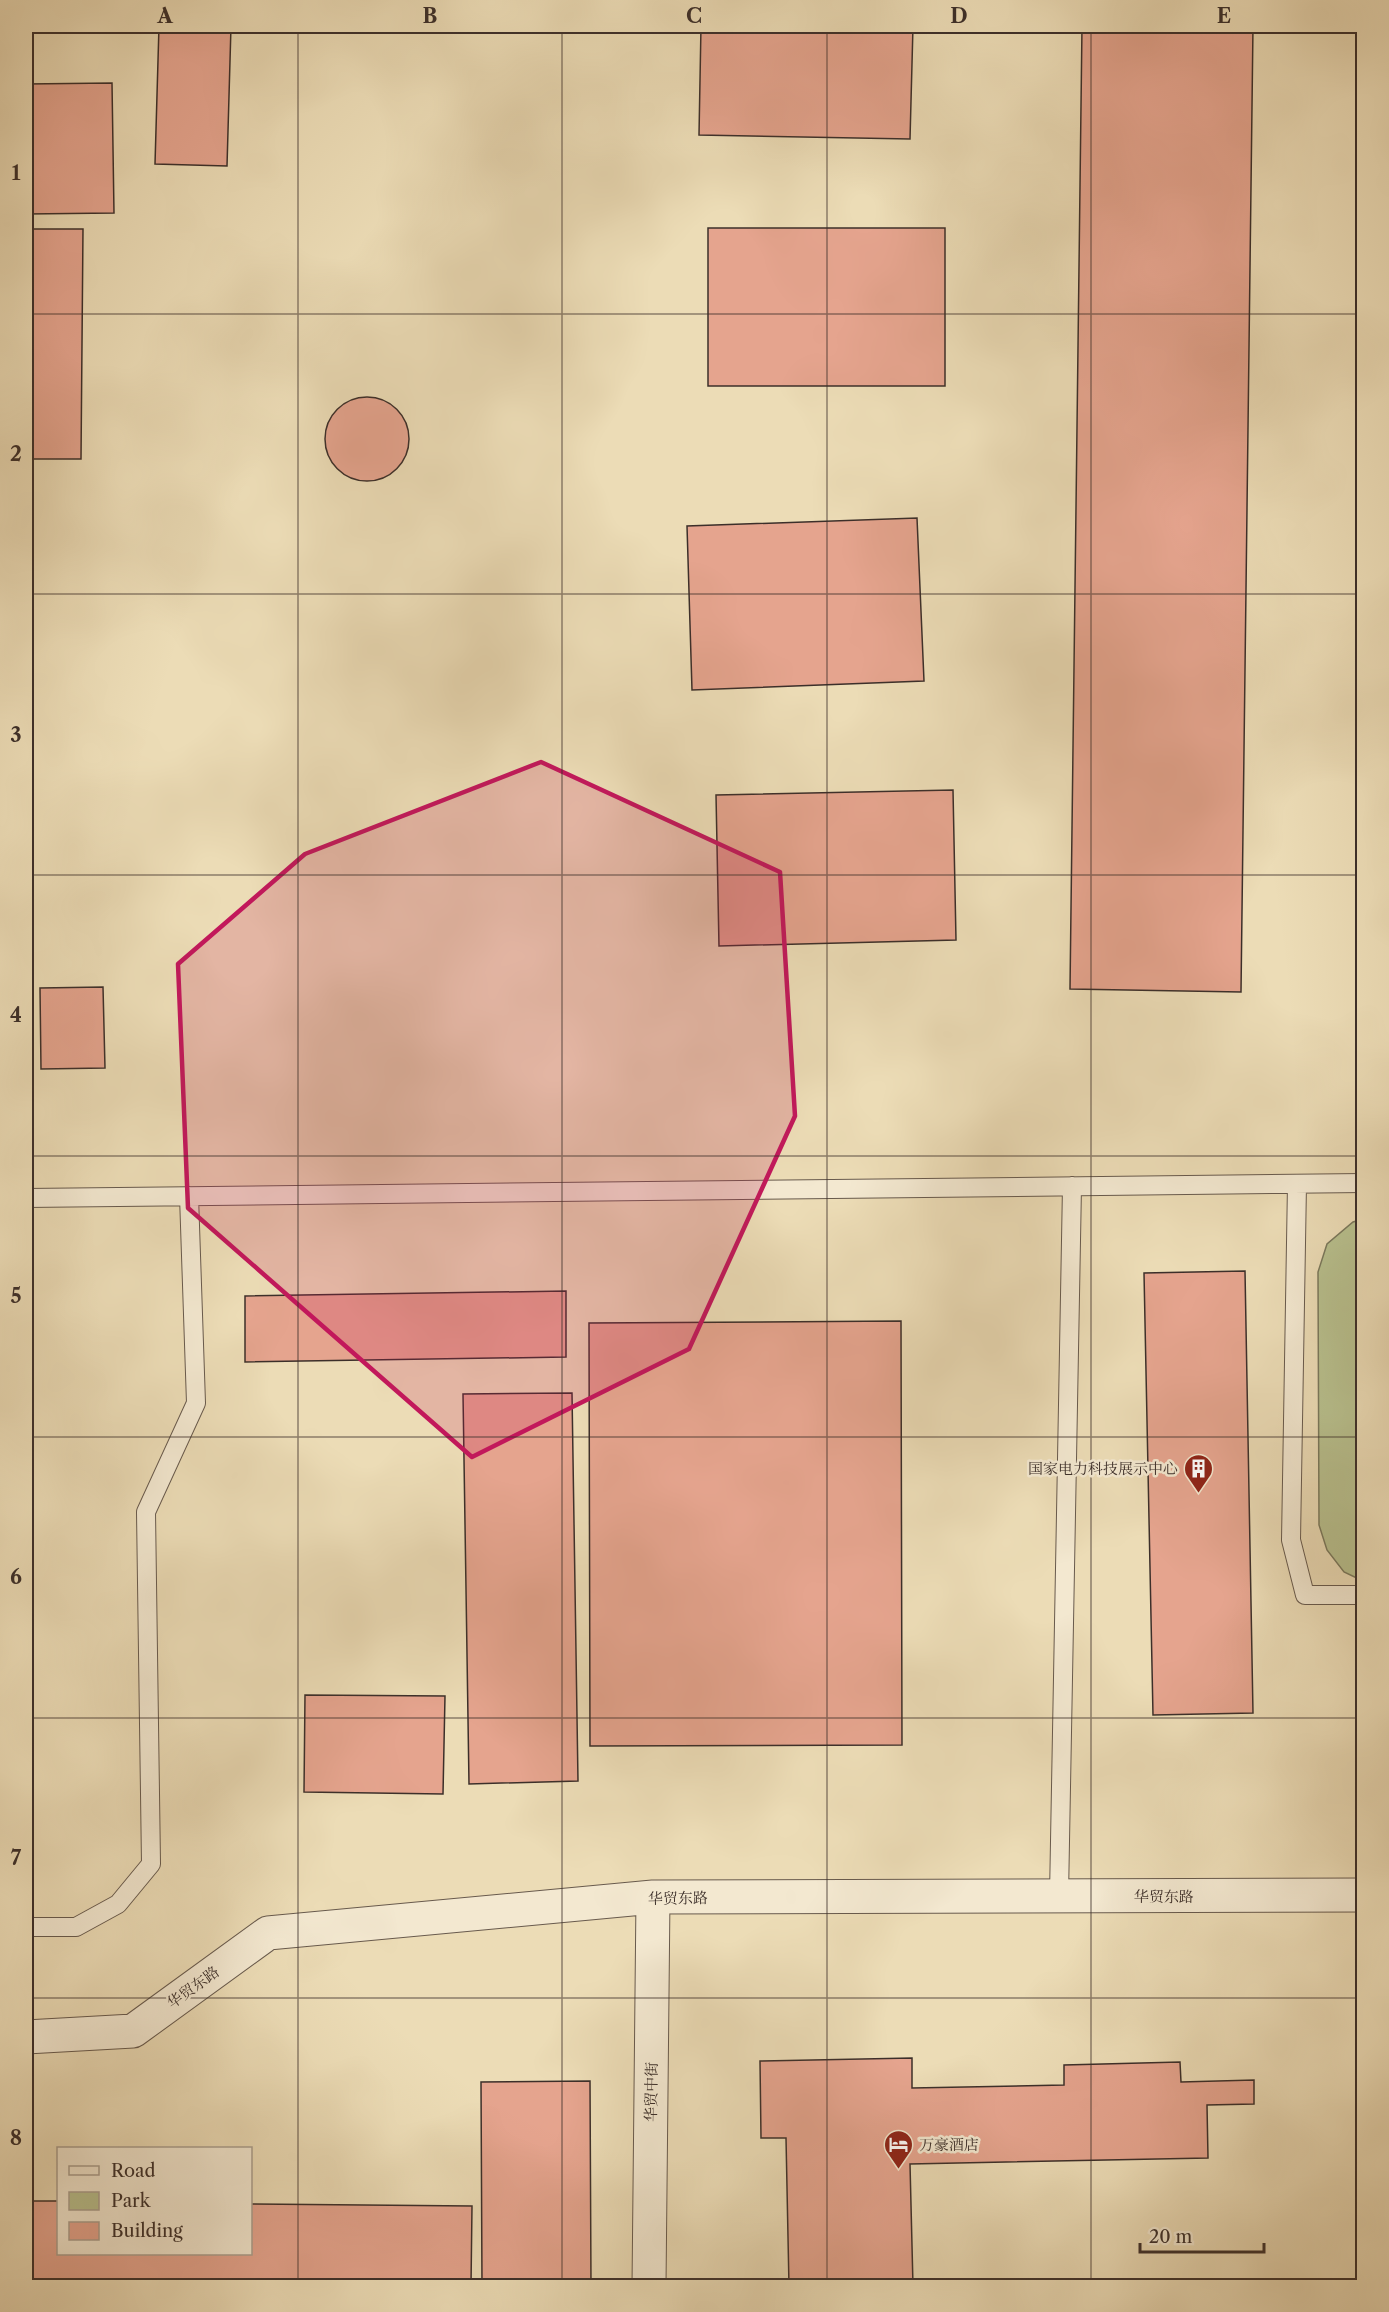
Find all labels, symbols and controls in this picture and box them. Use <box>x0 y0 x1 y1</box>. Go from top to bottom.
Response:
text: A <box>156 4 173 28</box>
text: B <box>423 4 438 28</box>
text: C <box>686 4 702 28</box>
text: D <box>950 4 968 28</box>
text: E <box>1217 4 1231 28</box>
text: 1 <box>12 161 21 185</box>
text: 2 <box>10 442 22 466</box>
text: 3 <box>10 723 22 747</box>
text: 4 <box>10 1003 22 1027</box>
text: 5 <box>10 1284 22 1308</box>
building icon: 国家电力科技展示中心 <box>1183 1452 1215 1494</box>
place label: 国家电力科技展示中心 <box>1028 1459 1178 1478</box>
text: 6 <box>10 1565 22 1589</box>
text: 7 <box>11 1846 22 1870</box>
street label: 华贸东路 <box>1134 1887 1194 1906</box>
street label: 华贸东路 <box>648 1888 708 1908</box>
street label: 华贸东路 <box>163 1962 223 2012</box>
street label: 华贸中街 <box>641 2062 661 2122</box>
text: 8 <box>10 2126 22 2150</box>
hotel icon: 万豪酒店 <box>882 2128 914 2170</box>
place label: 万豪酒店 <box>919 2135 979 2154</box>
legend <box>57 2147 252 2255</box>
text: Road <box>111 2160 156 2182</box>
text: Park <box>111 2190 152 2212</box>
scale bar <box>1140 2216 1264 2254</box>
text: Building <box>111 2220 183 2242</box>
text: 20 m <box>1149 2226 1193 2248</box>

